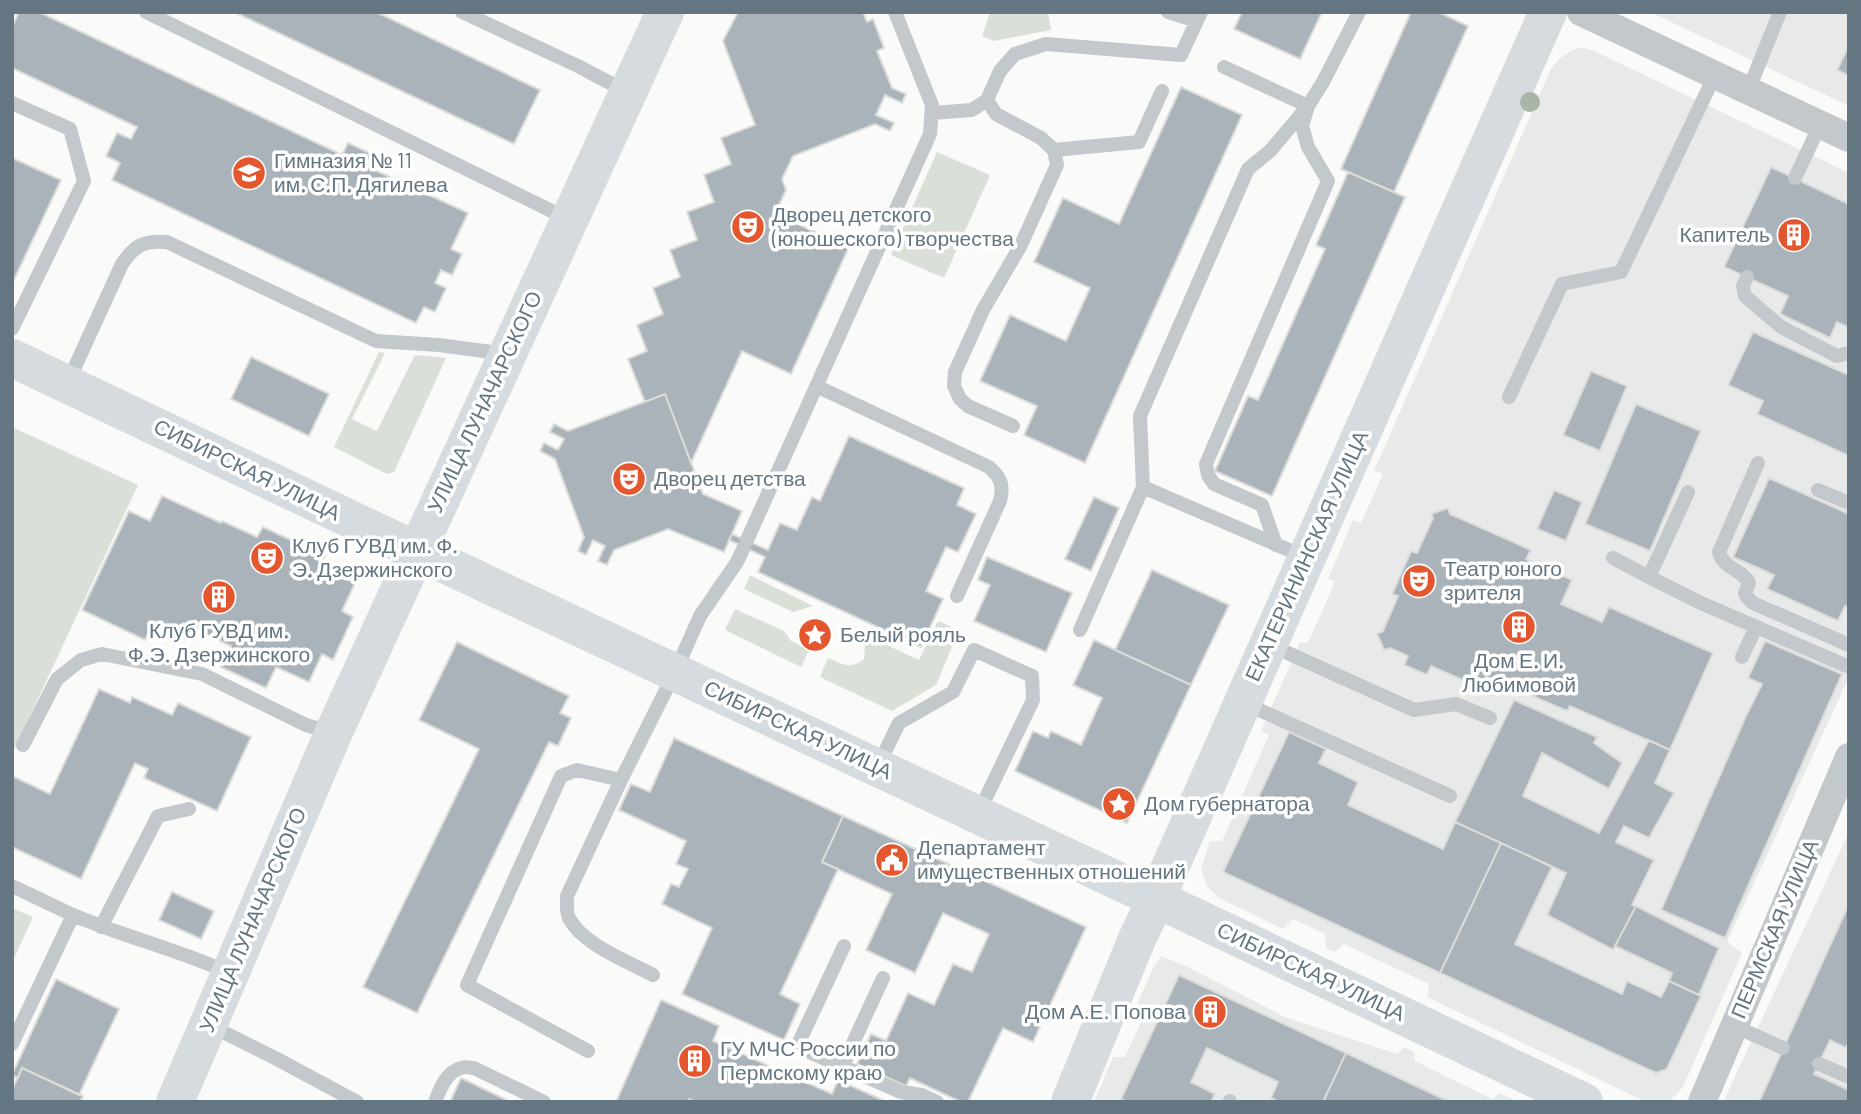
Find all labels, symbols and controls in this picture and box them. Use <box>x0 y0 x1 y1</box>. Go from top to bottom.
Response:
place label: Гимназия № 11 им. С.П. Дягилева <box>274 147 448 196</box>
school or university icon: Гимназия № 11 им. С.П. Дягилева <box>230 154 268 192</box>
place label: Дворец детского (юношеского) творчества <box>771 201 1014 250</box>
theatre icon: Дворец детского (юношеского) творчества <box>729 208 767 246</box>
building icon: Капитель <box>1775 216 1813 254</box>
place label: Капитель <box>1679 221 1770 246</box>
street label: УЛИЦА ЛУНАЧАРСКОГО <box>421 287 546 516</box>
street label: СИБИРСКАЯ УЛИЦА <box>150 413 345 525</box>
street label: ЕКАТЕРИНИНСКАЯ УЛИЦА <box>1239 426 1372 685</box>
theatre icon: Дворец детства <box>610 460 648 498</box>
place label: Дворец детства <box>654 465 806 490</box>
place label: Клуб ГУВД им. Ф. Э. Дзержинского <box>292 532 458 581</box>
theatre icon: Клуб ГУВД им. Ф. Э. Дзержинского <box>248 539 286 577</box>
place label: Театр юного зрителя <box>1444 555 1562 604</box>
theatre icon: Театр юного зрителя <box>1400 562 1438 600</box>
building icon: Клуб ГУВД им. Ф.Э. Дзержинского <box>200 578 238 616</box>
building icon: Дом Е. И. Любимовой <box>1500 608 1538 646</box>
place icon: Белый рояль <box>796 616 834 654</box>
place label: Клуб ГУВД им. Ф.Э. Дзержинского <box>128 617 310 666</box>
place label: Белый рояль <box>840 621 966 646</box>
place label: Дом Е. И. Любимовой <box>1462 647 1576 696</box>
street label: СИБИРСКАЯ УЛИЦА <box>701 674 897 783</box>
place icon: Дом губернатора <box>1100 785 1138 823</box>
place label: Дом губернатора <box>1144 790 1310 815</box>
street label: УЛИЦА ЛУНАЧАРСКОГО <box>193 803 310 1036</box>
place label: Департамент имущественных отношений <box>917 834 1186 883</box>
street label: ПЕРМСКАЯ УЛИЦА <box>1725 835 1823 1022</box>
public building icon: Департамент имущественных отношений <box>873 841 911 879</box>
street label: СИБИРСКАЯ УЛИЦА <box>1214 916 1410 1025</box>
building icon: Дом А.Е. Попова <box>1191 993 1229 1031</box>
place label: Дом А.Е. Попова <box>1025 998 1186 1023</box>
place label: ГУ МЧС России по Пермскому краю <box>720 1035 896 1084</box>
building icon: ГУ МЧС России по Пермскому краю <box>676 1042 714 1080</box>

